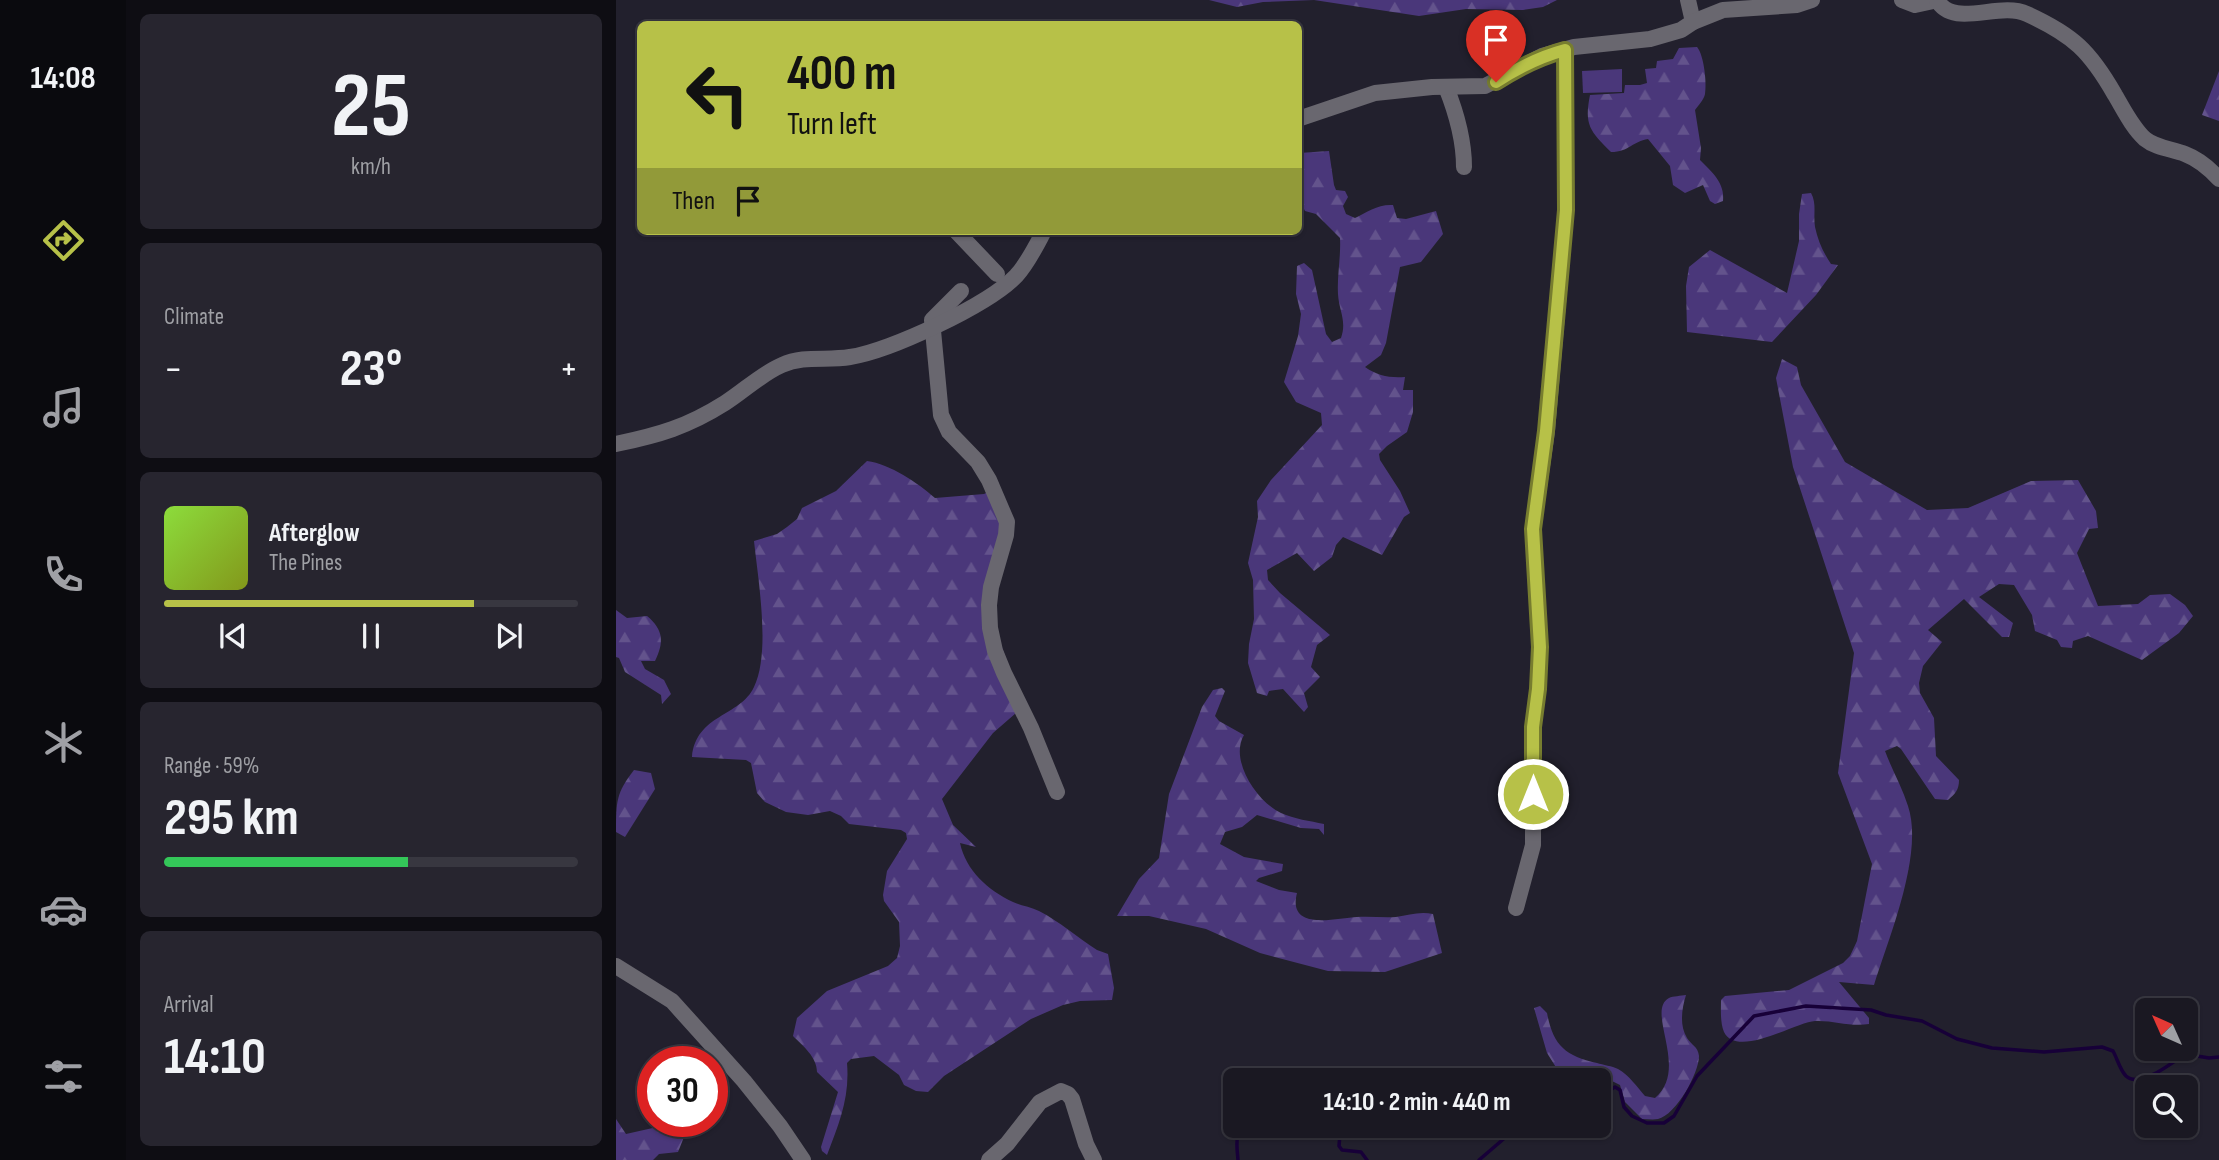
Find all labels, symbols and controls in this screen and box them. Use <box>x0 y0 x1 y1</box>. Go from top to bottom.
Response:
pin <box>1466 10 1526 82</box>
icon: arrive <box>1477 21 1515 59</box>
text: 400 m <box>787 45 897 104</box>
icon: left <box>672 49 763 140</box>
text: 25 <box>331 53 411 162</box>
text: 14:08 <box>30 59 96 98</box>
text: Turn left <box>787 105 877 144</box>
text: km/h <box>351 153 391 181</box>
icon: arrive <box>729 182 767 220</box>
text: Then <box>672 186 715 217</box>
icon: directions <box>39 216 88 265</box>
text: Climate <box>164 303 224 331</box>
text: 23° <box>340 338 402 401</box>
text: − <box>164 347 183 392</box>
text: + <box>559 347 578 392</box>
icon: music <box>39 383 88 432</box>
text: Afterglow <box>269 518 360 549</box>
text: The Pines <box>269 549 342 577</box>
icon: phone <box>39 550 88 599</box>
icon: previous <box>214 617 252 655</box>
icon: pause <box>352 617 390 655</box>
icon: next <box>490 617 528 655</box>
icon: climate <box>39 718 88 767</box>
text: Range · 59% <box>164 752 259 780</box>
position arrow <box>1496 757 1570 831</box>
text: 295 km <box>164 787 299 850</box>
icon: car <box>39 885 88 934</box>
text: Arrival <box>164 991 213 1019</box>
north arrow <box>2135 998 2198 1060</box>
map controls <box>2135 998 2198 1138</box>
text: 14:10 <box>164 1026 266 1089</box>
speed limit sign: 30 <box>637 1046 728 1137</box>
icon: filters <box>39 1052 88 1101</box>
button: search <box>2135 1075 2198 1138</box>
text: 14:10 · 2 min · 440 m <box>1323 1087 1511 1118</box>

